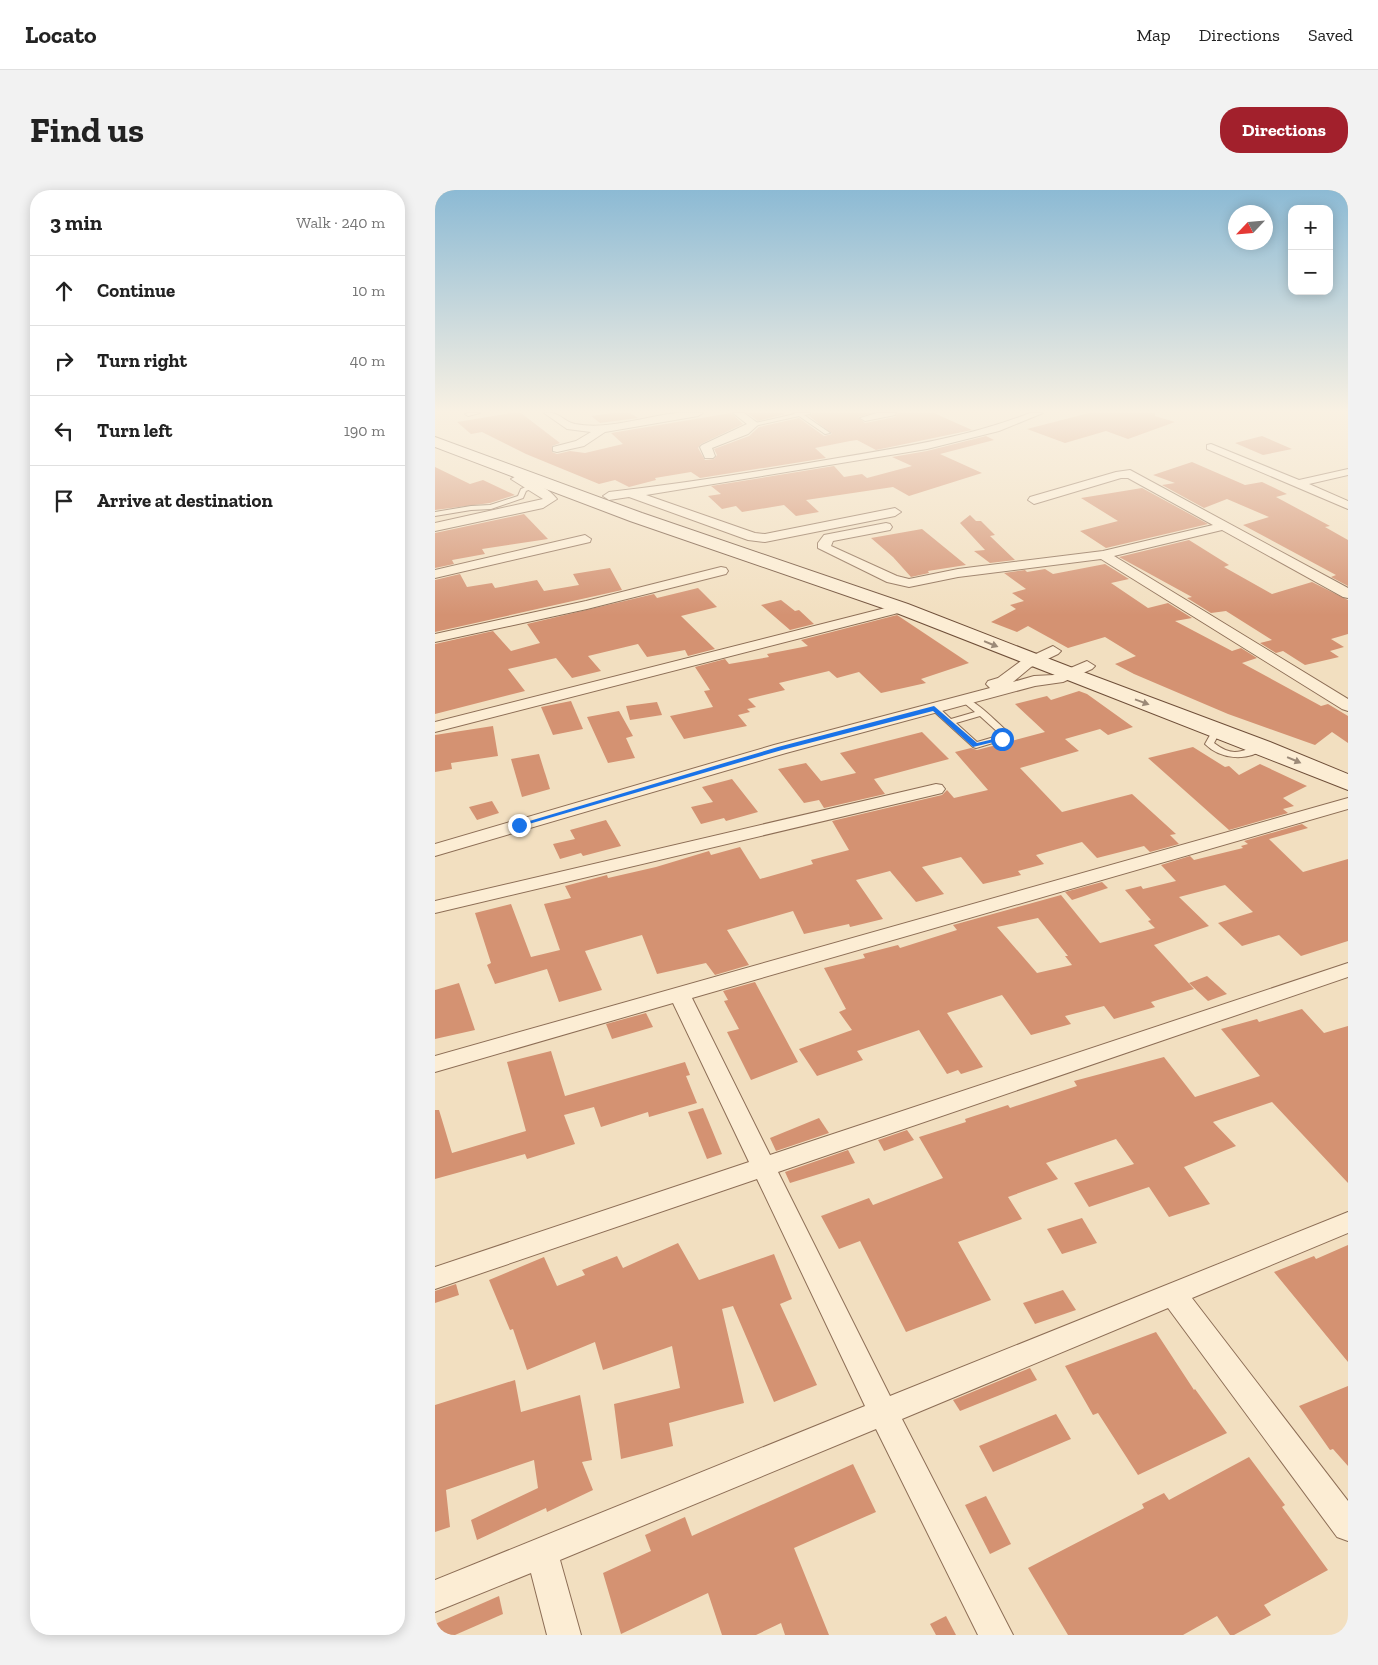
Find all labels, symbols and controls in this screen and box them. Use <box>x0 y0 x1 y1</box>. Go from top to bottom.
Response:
text: Locato <box>25 20 97 49</box>
text: Map <box>1136 24 1171 46</box>
text: Directions <box>1199 24 1280 46</box>
text: Saved <box>1308 24 1353 46</box>
button: Directions <box>1220 107 1348 153</box>
text: Find us <box>30 109 144 151</box>
north arrow <box>1228 205 1273 250</box>
map controls <box>1288 205 1333 295</box>
button: + <box>1288 205 1333 250</box>
text: 3 min <box>50 210 102 235</box>
text: Walk · 240 m <box>296 213 385 232</box>
button: − <box>1288 250 1333 295</box>
icon: ahead <box>50 277 78 305</box>
text: Continue <box>97 279 175 302</box>
text: 10 m <box>352 281 385 300</box>
icon: right <box>50 347 78 375</box>
text: Turn right <box>97 349 187 372</box>
text: 40 m <box>350 351 385 370</box>
icon: left <box>50 417 78 445</box>
text: Turn left <box>97 419 172 442</box>
text: 190 m <box>344 421 385 440</box>
icon: arrive <box>50 487 78 515</box>
text: Arrive at destination <box>97 489 273 512</box>
one-way arrow <box>984 640 998 648</box>
one-way arrow <box>1135 698 1150 706</box>
route start <box>991 728 1014 751</box>
one-way arrow <box>1287 757 1301 765</box>
route end <box>508 814 531 837</box>

